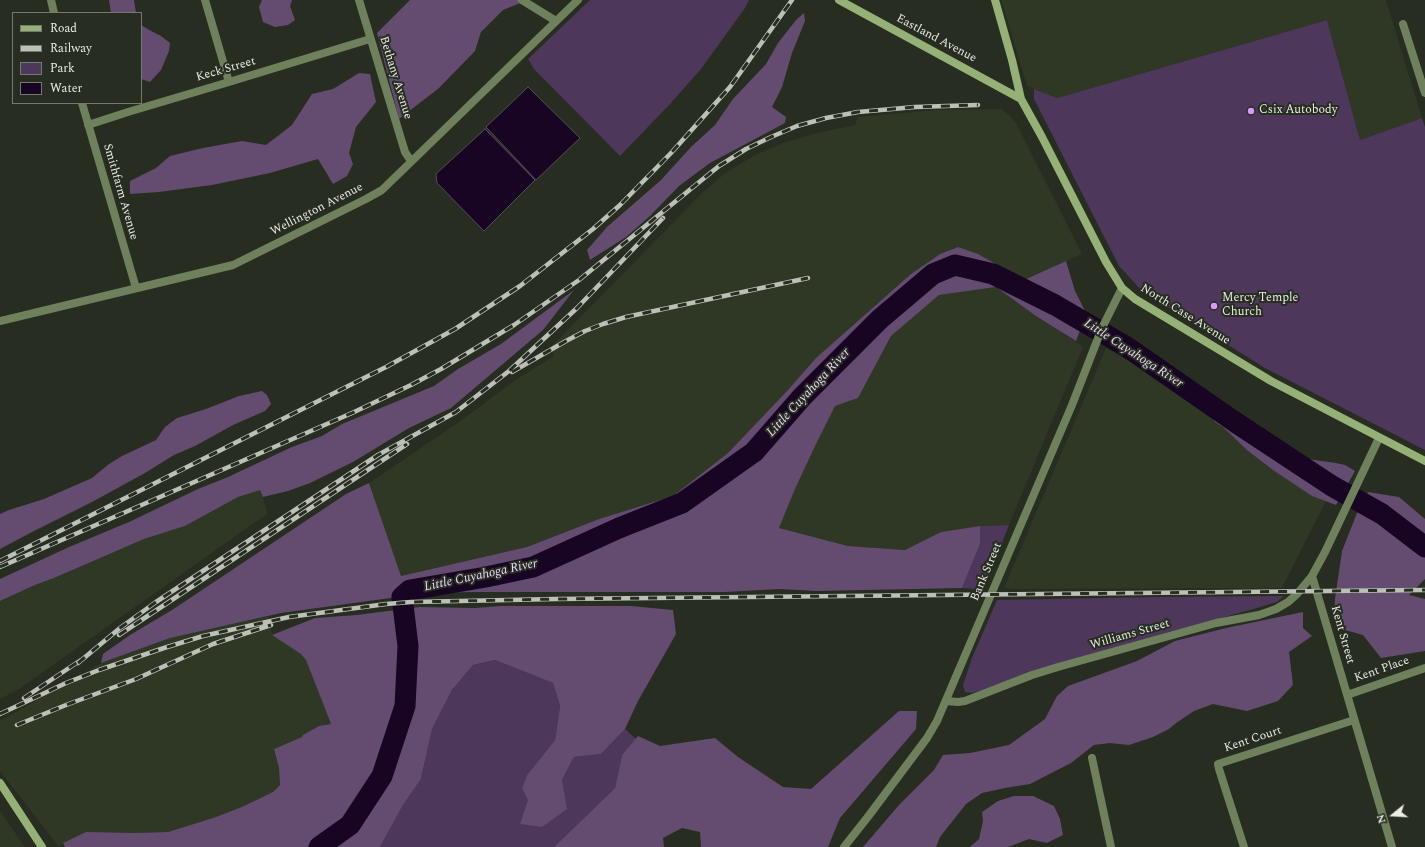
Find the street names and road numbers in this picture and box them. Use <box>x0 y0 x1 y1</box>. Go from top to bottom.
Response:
street label: Eastland Avenue <box>893 12 979 66</box>
street label: Bethany Avenue <box>376 35 414 121</box>
street label: Keck Street <box>195 55 257 85</box>
street label: Smithfarm Avenue <box>99 142 141 242</box>
street label: Wellington Avenue <box>268 180 366 240</box>
street label: North Case Avenue <box>1137 282 1233 348</box>
street label: Bank Street <box>968 541 1006 603</box>
street label: Kent Street <box>1327 604 1357 666</box>
street label: Williams Street <box>1089 617 1171 653</box>
street label: Kent Place <box>1353 654 1411 686</box>
street label: Kent Court <box>1223 724 1283 756</box>

